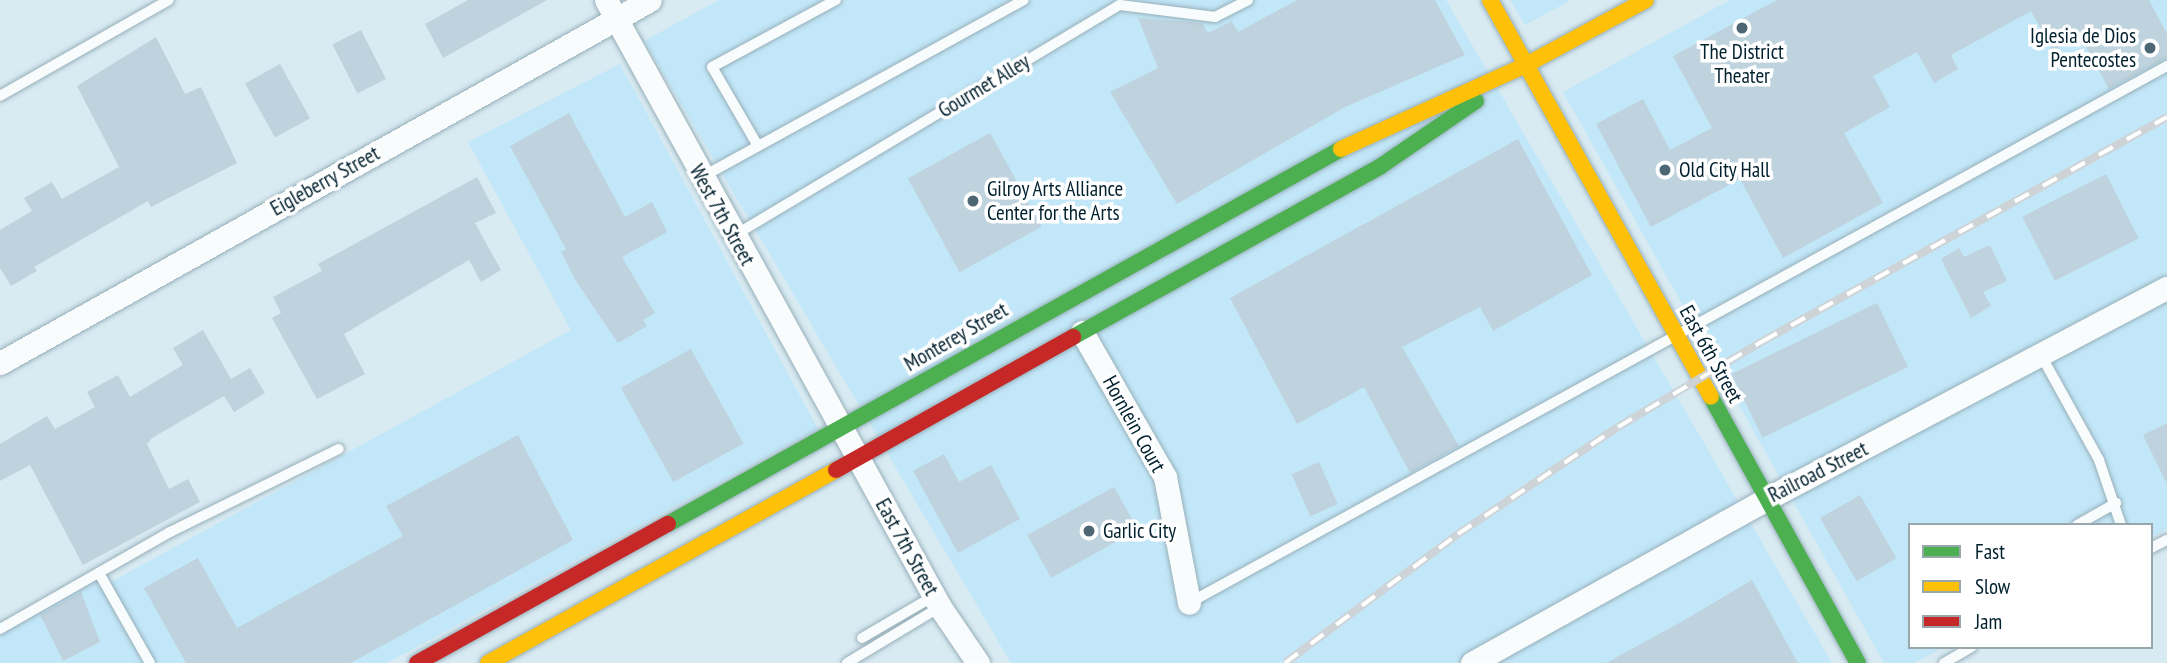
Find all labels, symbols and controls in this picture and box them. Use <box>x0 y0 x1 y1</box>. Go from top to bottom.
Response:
marker: The District Theater <box>1734 20 1750 36</box>
place label: Iglesia de Dios Pentecostes <box>2030 23 2136 73</box>
place label: The District Theater <box>1700 39 1784 89</box>
marker: Iglesia de Dios Pentecostes <box>2142 40 2158 56</box>
street label: Gourmet Alley <box>933 49 1035 123</box>
street label: Eigleberry Street <box>266 141 384 221</box>
place label: Old City Hall <box>1679 157 1771 183</box>
street label: West 7th Street <box>684 160 760 270</box>
marker: Old City Hall <box>1657 162 1673 178</box>
place label: Gilroy Arts Alliance Center for the Arts <box>987 176 1125 226</box>
marker: Gilroy Arts Alliance Center for the Arts <box>965 193 981 209</box>
street label: Monterey Street <box>900 297 1012 377</box>
street label: East 6th Street <box>1674 301 1748 407</box>
street label: Hornlein Court <box>1097 371 1171 477</box>
street label: Railroad Street <box>1764 436 1872 508</box>
street label: East 7th Street <box>870 494 944 600</box>
place label: Garlic City <box>1103 518 1177 544</box>
marker: Garlic City <box>1081 523 1097 539</box>
legend <box>1908 523 2153 649</box>
text: Fast <box>1975 538 2005 565</box>
text: Slow <box>1975 573 2010 600</box>
text: Jam <box>1975 608 2002 635</box>

